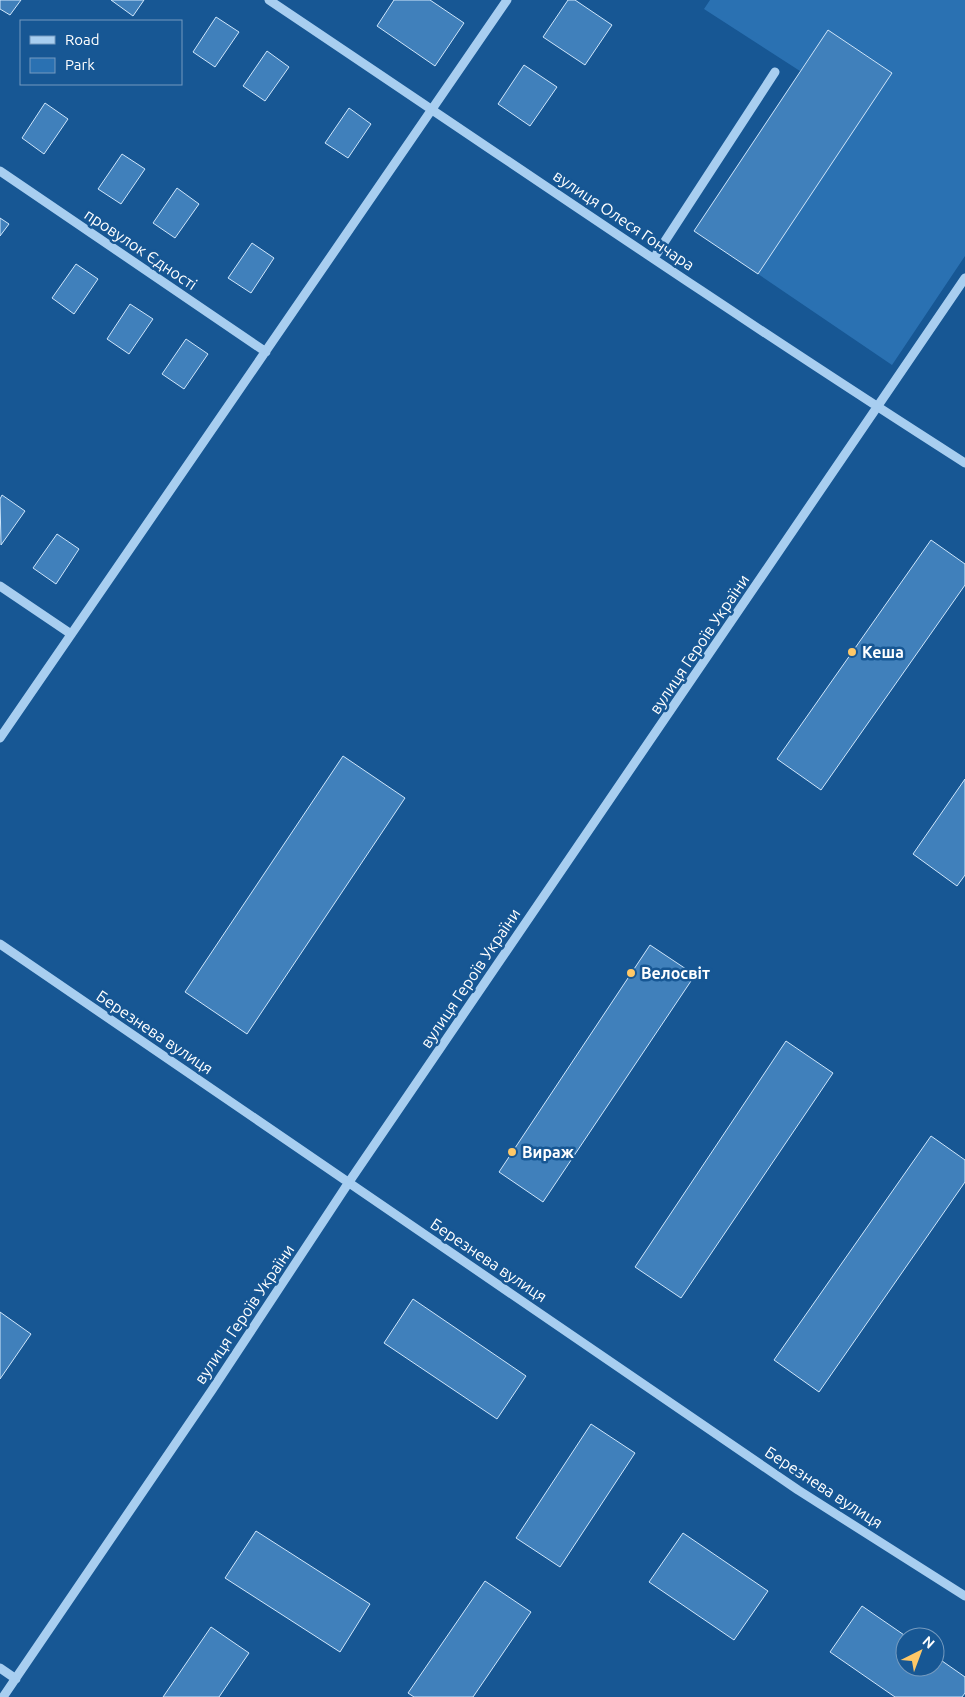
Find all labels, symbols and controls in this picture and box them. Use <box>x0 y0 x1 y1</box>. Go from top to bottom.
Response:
legend <box>20 20 182 85</box>
text: Road <box>65 31 100 48</box>
text: Park <box>65 56 95 73</box>
street label: вулиця Олеся Гончара <box>550 166 698 274</box>
street label: провулок Єдності <box>81 205 201 293</box>
street label: вулиця Героїв України <box>646 571 752 717</box>
place label: Кеша <box>862 643 904 661</box>
marker: Кеша <box>846 646 858 658</box>
street label: вулиця Героїв України <box>417 905 523 1051</box>
place label: Велосвіт <box>641 964 710 982</box>
marker: Велосвіт <box>625 967 637 979</box>
street label: Березнева вулиця <box>93 986 217 1078</box>
place label: Вираж <box>522 1143 574 1161</box>
marker: Вираж <box>506 1146 518 1158</box>
street label: Березнева вулиця <box>427 1214 551 1306</box>
street label: вулиця Героїв України <box>191 1241 297 1387</box>
street label: Березнева вулиця <box>762 1442 886 1532</box>
north arrow <box>895 1627 945 1677</box>
text: N <box>919 1633 938 1652</box>

